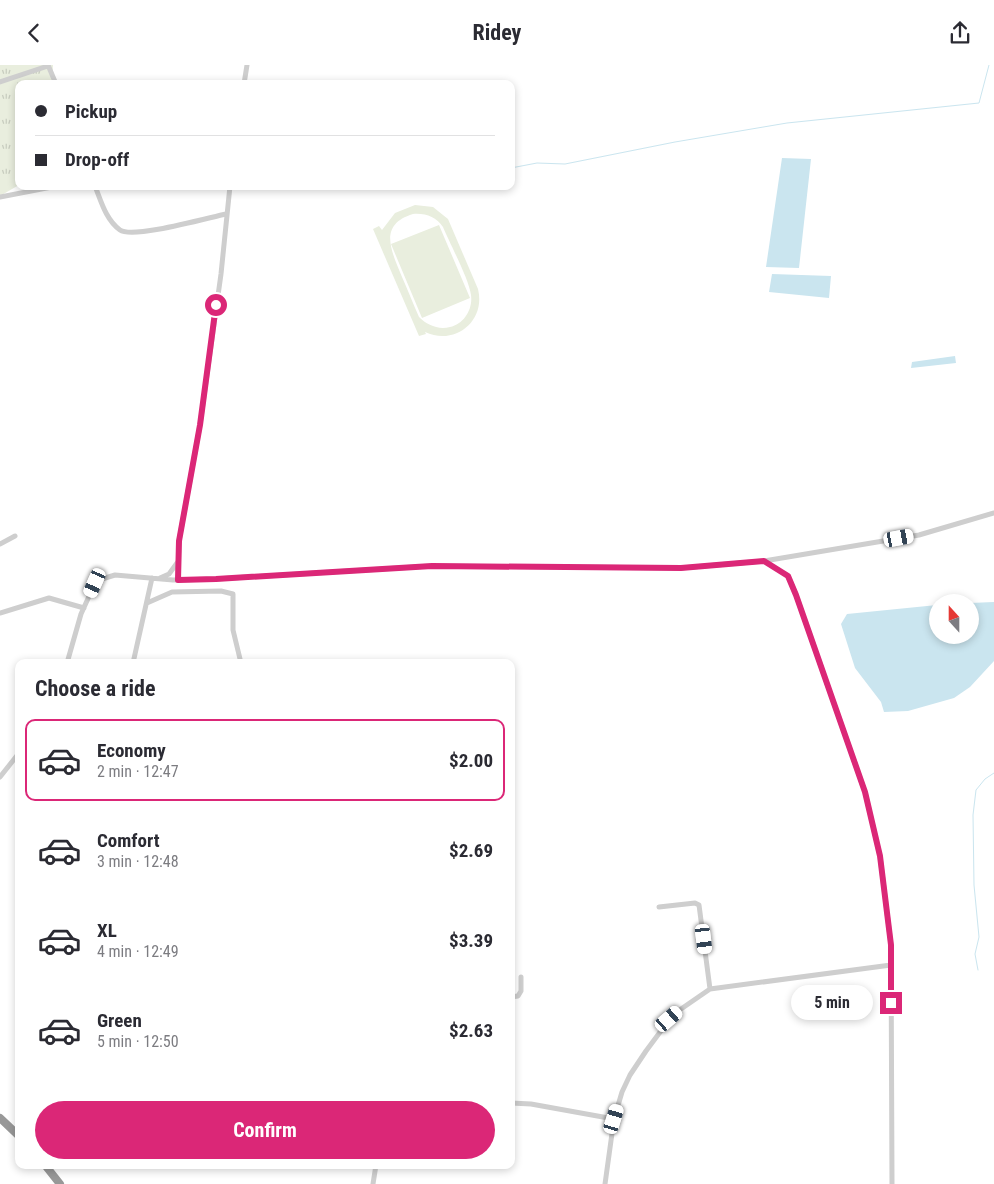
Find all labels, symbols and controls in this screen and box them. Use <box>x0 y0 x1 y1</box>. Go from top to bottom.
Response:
icon: back <box>20 19 48 47</box>
icon: share <box>946 19 974 47</box>
text: Ridey <box>473 20 521 45</box>
text: Pickup <box>65 100 117 123</box>
text: Drop-off <box>65 148 129 171</box>
route start <box>205 294 227 316</box>
car <box>882 528 915 548</box>
car <box>82 566 107 600</box>
north arrow <box>929 594 979 644</box>
map controls <box>929 594 979 644</box>
text: Choose a ride <box>35 676 156 701</box>
icon: car <box>37 738 82 783</box>
text: Economy <box>97 739 166 762</box>
text: $2.00 <box>449 749 493 772</box>
text: 2 min · 12:47 <box>97 762 179 781</box>
icon: car <box>37 828 82 873</box>
text: Comfort <box>97 829 160 852</box>
text: $2.69 <box>449 839 493 862</box>
text: 3 min · 12:48 <box>97 852 179 871</box>
icon: car <box>37 918 82 963</box>
text: XL <box>97 919 117 942</box>
car <box>694 923 713 955</box>
text: $3.39 <box>449 929 493 952</box>
text: 4 min · 12:49 <box>97 942 179 961</box>
callout: 5 min <box>791 985 874 1021</box>
route end <box>880 992 902 1014</box>
text: 5 min <box>814 993 850 1012</box>
car <box>652 1003 685 1035</box>
icon: car <box>37 1008 82 1053</box>
text: Green <box>97 1009 142 1032</box>
text: $2.63 <box>449 1019 493 1042</box>
text: 5 min · 12:50 <box>97 1032 179 1051</box>
button: Confirm <box>35 1101 495 1159</box>
car <box>602 1102 625 1136</box>

